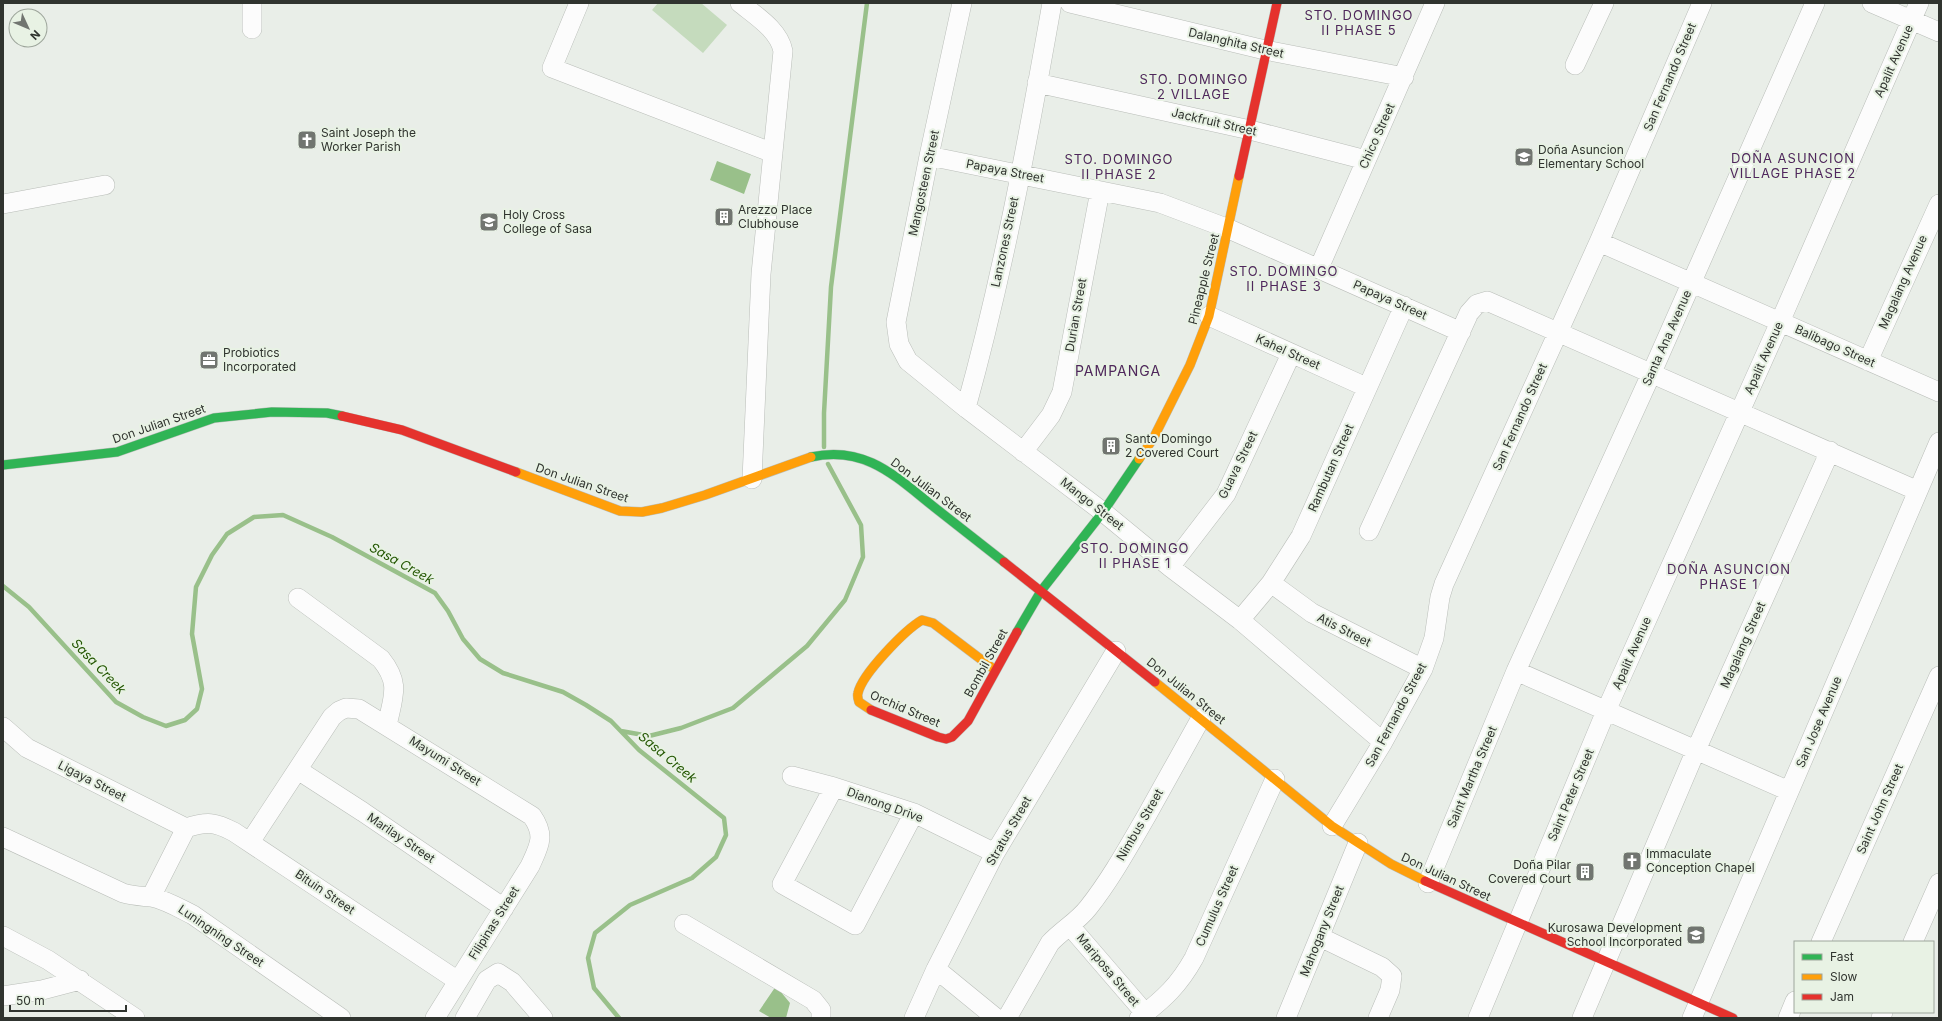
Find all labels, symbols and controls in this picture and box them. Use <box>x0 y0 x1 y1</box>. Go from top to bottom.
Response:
district label: STO. DOMINGO II PHASE 5 <box>1304 7 1414 38</box>
north arrow <box>8 8 48 48</box>
street label: San Fernando Street <box>1640 20 1699 133</box>
street label: Apalit Avenue <box>1871 22 1916 99</box>
street label: Dalanghita Street <box>1187 24 1285 61</box>
text: N <box>27 27 43 43</box>
district label: STO. DOMINGO 2 VILLAGE <box>1139 71 1249 102</box>
street label: Chico Street <box>1355 101 1398 171</box>
street label: Jackfruit Street <box>1170 104 1258 139</box>
place label: Saint Joseph the Worker Parish <box>321 125 416 154</box>
church icon: Saint Joseph the Worker Parish <box>296 129 318 151</box>
street label: Mangosteen Street <box>905 129 942 237</box>
place label: Doña Asuncion Elementary School <box>1538 142 1644 171</box>
school or university icon: Doña Asuncion Elementary School <box>1513 146 1535 168</box>
district label: DOÑA ASUNCION VILLAGE PHASE 2 <box>1730 150 1856 181</box>
district label: STO. DOMINGO II PHASE 2 <box>1064 151 1174 182</box>
street label: Papaya Street <box>965 156 1045 185</box>
street label: Lanzones Street <box>988 195 1021 288</box>
place label: Arezzo Place Clubhouse <box>738 202 812 231</box>
building icon: Arezzo Place Clubhouse <box>713 206 735 228</box>
place label: Holy Cross College of Sasa <box>503 207 592 236</box>
school or university icon: Holy Cross College of Sasa <box>478 211 500 233</box>
street label: Pineapple Street <box>1185 232 1222 326</box>
street label: Magalang Avenue <box>1875 232 1930 331</box>
district label: STO. DOMINGO II PHASE 3 <box>1229 263 1339 294</box>
street label: Durian Street <box>1062 277 1089 353</box>
street label: Papaya Street <box>1351 277 1429 323</box>
street label: Santa Ana Avenue <box>1639 288 1694 388</box>
street label: Apalit Avenue <box>1741 319 1786 396</box>
street label: Balibago Street <box>1793 321 1878 370</box>
street label: Kahel Street <box>1254 331 1323 372</box>
place label: Probiotics Incorporated <box>223 345 296 374</box>
office icon: Probiotics Incorporated <box>198 349 220 371</box>
street label: San Fernando Street <box>1489 361 1550 473</box>
district label: PAMPANGA <box>1075 362 1161 379</box>
street label: Don Julian Street <box>110 401 207 446</box>
street label: Rambutan Street <box>1304 422 1357 514</box>
street label: Guava Street <box>1215 429 1260 501</box>
place label: Santo Domingo 2 Covered Court <box>1125 431 1219 460</box>
building icon: Santo Domingo 2 Covered Court <box>1100 435 1122 457</box>
street label: Don Julian Street <box>888 454 975 525</box>
street label: Don Julian Street <box>534 460 631 505</box>
street label: Mango Street <box>1058 474 1127 533</box>
water label: Sasa Creek <box>367 539 438 588</box>
district label: STO. DOMINGO II PHASE 1 <box>1080 540 1190 571</box>
district label: DOÑA ASUNCION PHASE 1 <box>1667 561 1791 592</box>
street label: Magalang Street <box>1717 599 1768 690</box>
street label: Atis Street <box>1315 610 1374 650</box>
street label: Apalit Avenue <box>1609 614 1654 691</box>
street label: Bombil Street <box>961 626 1011 700</box>
water label: Sasa Creek <box>69 635 130 698</box>
street label: Don Julian Street <box>1144 654 1229 727</box>
street label: San Fernando Street <box>1362 660 1429 769</box>
street label: San Jose Avenue <box>1793 674 1845 770</box>
street label: Orchid Street <box>868 687 943 730</box>
street label: Saint Martha Street <box>1443 724 1500 830</box>
water label: Sasa Creek <box>636 728 701 787</box>
street label: Mayumi Street <box>407 733 484 789</box>
street label: Saint Peter Street <box>1544 746 1597 843</box>
street label: Ligaya Street <box>56 757 129 804</box>
street label: Saint John Street <box>1853 761 1906 856</box>
street label: Dianong Drive <box>845 784 925 825</box>
street label: Nimbus Street <box>1113 786 1166 863</box>
street label: Stratus Street <box>983 793 1034 868</box>
street label: Marilay Street <box>364 809 438 866</box>
place label: Immaculate Conception Chapel <box>1646 846 1755 875</box>
street label: Don Julian Street <box>1399 849 1493 904</box>
church icon: Immaculate Conception Chapel <box>1621 850 1643 872</box>
place label: Doña Pilar Covered Court <box>1488 857 1571 886</box>
building icon: Doña Pilar Covered Court <box>1574 861 1596 883</box>
street label: Cumulus Street <box>1192 863 1241 949</box>
street label: Bituin Street <box>292 866 358 917</box>
street label: Filipinas Street <box>465 883 522 962</box>
street label: Mahogany Street <box>1296 883 1347 979</box>
street label: Luningning Street <box>176 901 267 970</box>
place label: Kurosawa Development School Incorporated <box>1548 920 1682 949</box>
school or university icon: Kurosawa Development School Incorporated <box>1685 924 1707 946</box>
street label: Mariposa Street <box>1074 930 1143 1009</box>
legend <box>1794 941 1934 1013</box>
text: Fast <box>1830 949 1854 964</box>
text: Slow <box>1830 969 1858 984</box>
scale bar <box>10 987 126 1013</box>
text: Jam <box>1830 989 1854 1004</box>
text: 50 m <box>16 993 45 1008</box>

